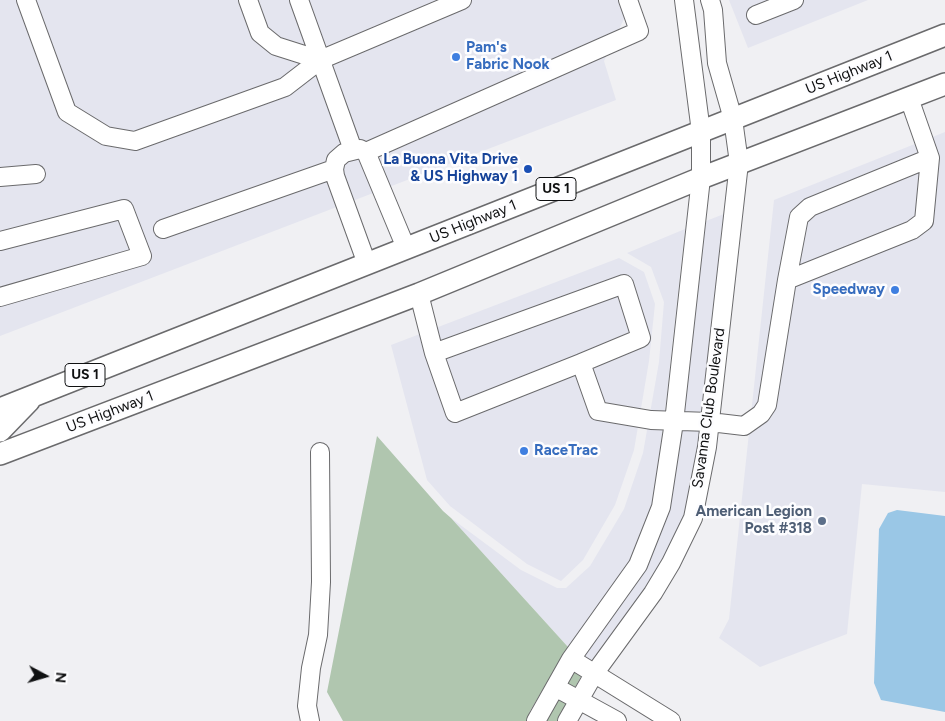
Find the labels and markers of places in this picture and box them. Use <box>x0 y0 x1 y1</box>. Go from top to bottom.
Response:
place label: Pam's Fabric Nook <box>466 39 550 74</box>
marker: Pam's Fabric Nook <box>450 51 462 63</box>
place label: La Buona Vita Drive & US Highway 1 <box>383 151 518 186</box>
marker: La Buona Vita Drive & US Highway 1 <box>522 163 534 175</box>
place label: Speedway <box>813 281 885 299</box>
marker: Speedway <box>889 284 901 296</box>
place label: RaceTrac <box>534 442 598 460</box>
marker: RaceTrac <box>518 445 530 457</box>
place label: American Legion Post #318 <box>695 503 812 538</box>
marker: American Legion Post #318 <box>816 515 828 527</box>

